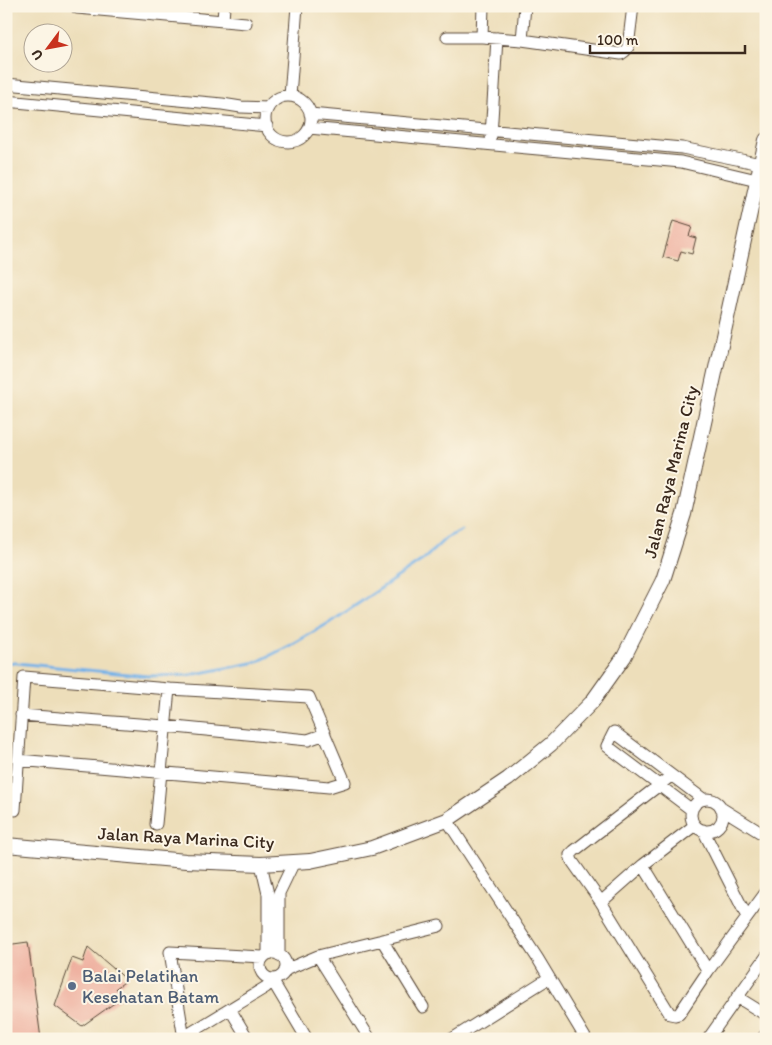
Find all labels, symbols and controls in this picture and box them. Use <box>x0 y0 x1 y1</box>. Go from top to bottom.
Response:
north arrow <box>22 22 72 72</box>
scale bar <box>590 22 744 54</box>
text: 100 m <box>597 31 639 49</box>
text: U <box>28 46 47 63</box>
street label: Jalan Raya Marina City <box>639 383 703 560</box>
street label: Jalan Raya Marina City <box>97 822 275 854</box>
place label: Balai Pelatihan Kesehatan Batam <box>82 965 219 1008</box>
marker: Balai Pelatihan Kesehatan Batam <box>66 980 78 992</box>

